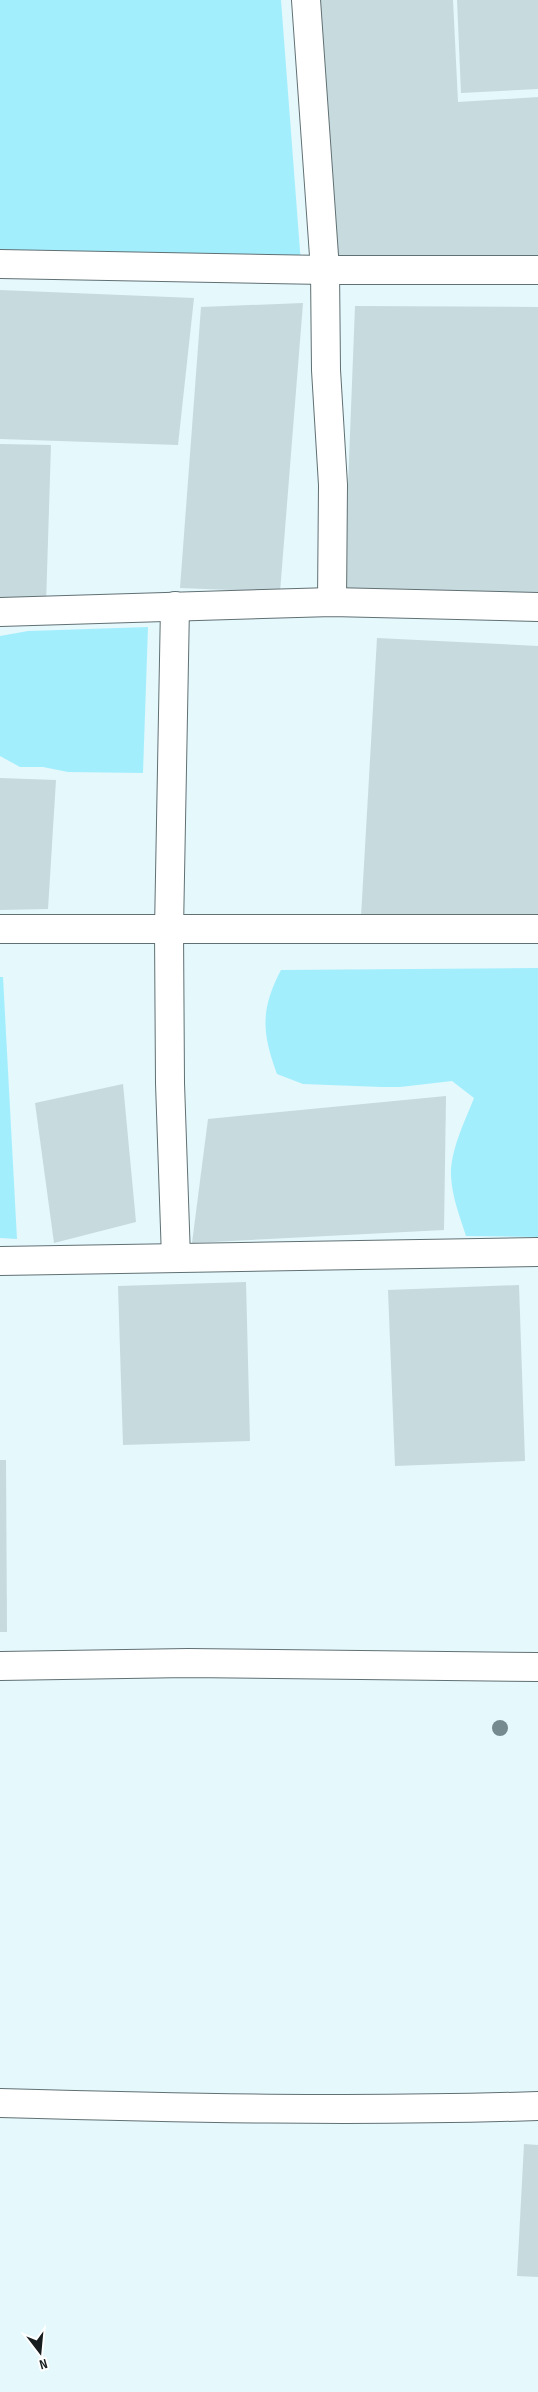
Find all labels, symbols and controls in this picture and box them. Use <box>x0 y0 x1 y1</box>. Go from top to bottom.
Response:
north arrow <box>15 2327 65 2377</box>
text: N <box>38 2355 49 2373</box>

